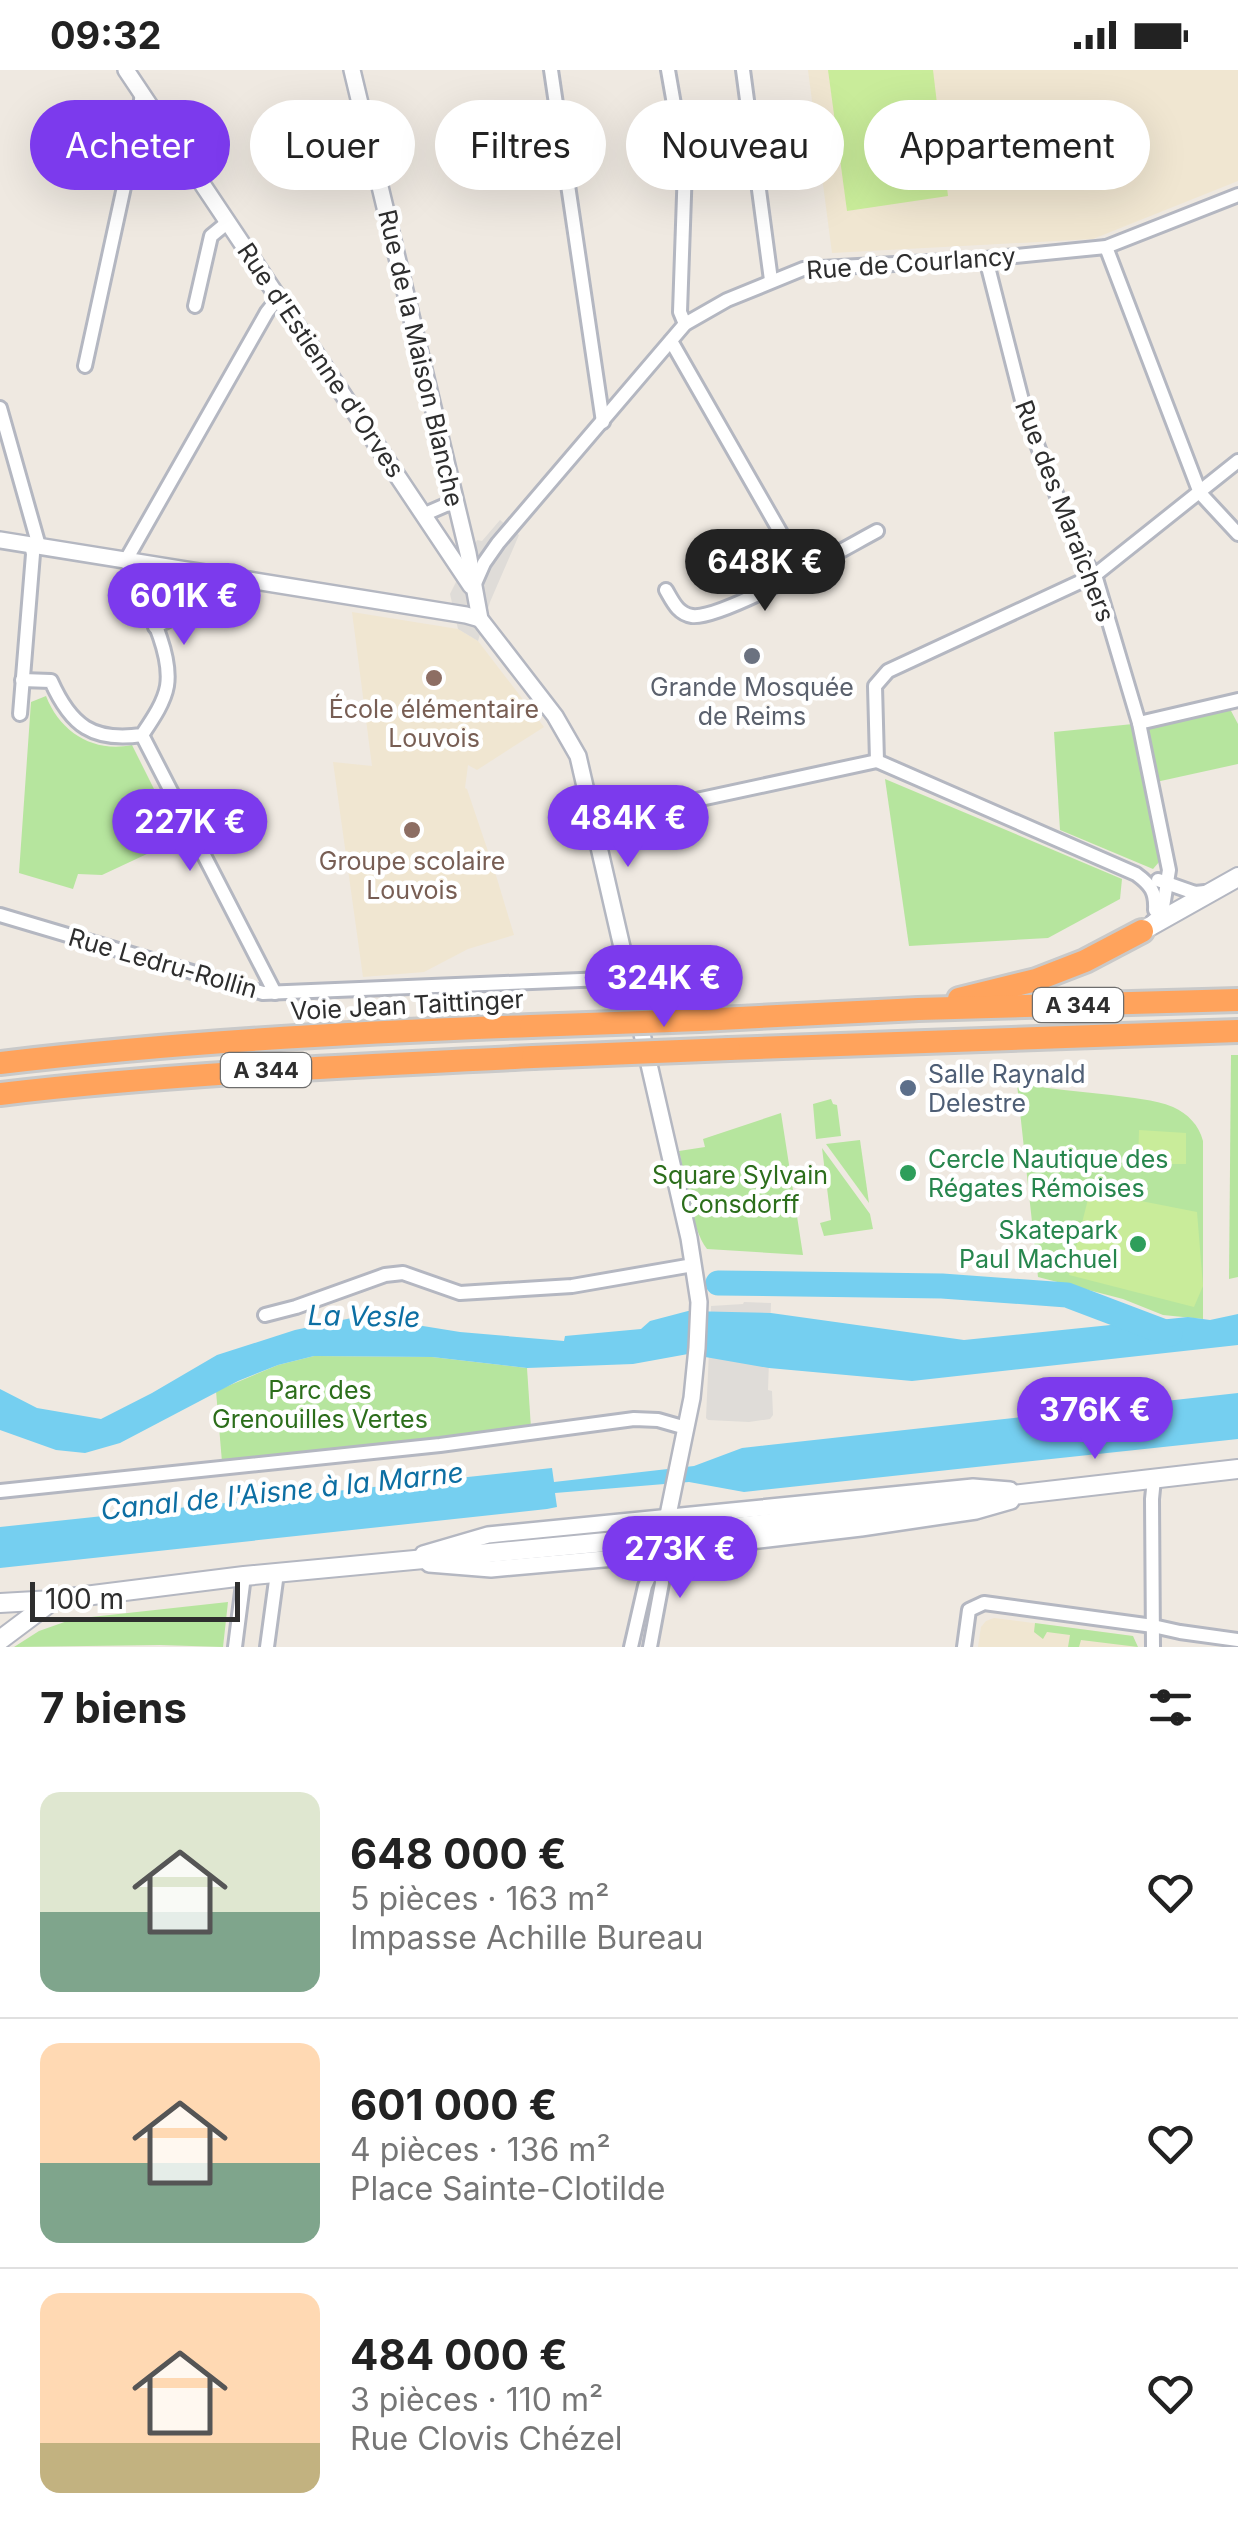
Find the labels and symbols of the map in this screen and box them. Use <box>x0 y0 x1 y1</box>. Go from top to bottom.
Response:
street label: Rue de la Maison Blanche <box>372 206 470 510</box>
street label: Rue d'Estienne d'Orves <box>231 237 411 483</box>
street label: Rue de Courlancy <box>805 241 1017 285</box>
street label: Rue des Maraîchers <box>1009 396 1121 626</box>
pin: 648K € <box>684 529 846 614</box>
pin: 601K € <box>103 563 265 648</box>
marker: Grande Mosquée de Reims <box>741 645 763 667</box>
marker: École élémentaire Louvois <box>423 667 445 689</box>
place label: Grande Mosquée de Reims <box>650 672 854 731</box>
place label: École élémentaire Louvois <box>329 693 539 753</box>
pin: 484K € <box>547 785 709 870</box>
pin: 227K € <box>109 789 271 874</box>
marker: Groupe scolaire Louvois <box>401 819 423 841</box>
place label: Groupe scolaire Louvois <box>319 846 505 905</box>
street label: Rue Ledru-Rollin <box>65 922 261 1004</box>
pin: 324K € <box>583 945 745 1030</box>
street label: Voie Jean Taittinger <box>289 984 525 1026</box>
road number: A 344 <box>1033 988 1123 1022</box>
road number: A 344 <box>221 1053 311 1087</box>
place label: Salle Raynald Delestre <box>928 1059 1086 1118</box>
marker: Salle Raynald Delestre <box>897 1077 919 1099</box>
place label: Cercle Nautique des Régates Rémoises <box>928 1144 1168 1203</box>
park label: Square Sylvain Consdorff <box>652 1160 828 1219</box>
marker: Cercle Nautique des Régates Rémoises <box>897 1162 919 1184</box>
place label: Skatepark Paul Machuel <box>959 1215 1118 1274</box>
marker: Skatepark Paul Machuel <box>1127 1233 1149 1255</box>
water label: La Vesle <box>307 1298 421 1334</box>
park label: Parc des Grenouilles Vertes <box>212 1375 428 1434</box>
pin: 376K € <box>1014 1377 1176 1462</box>
water label: Canal de l'Aisne à la Marne <box>99 1455 465 1527</box>
pin: 273K € <box>599 1516 761 1601</box>
scale bar <box>30 1577 240 1622</box>

